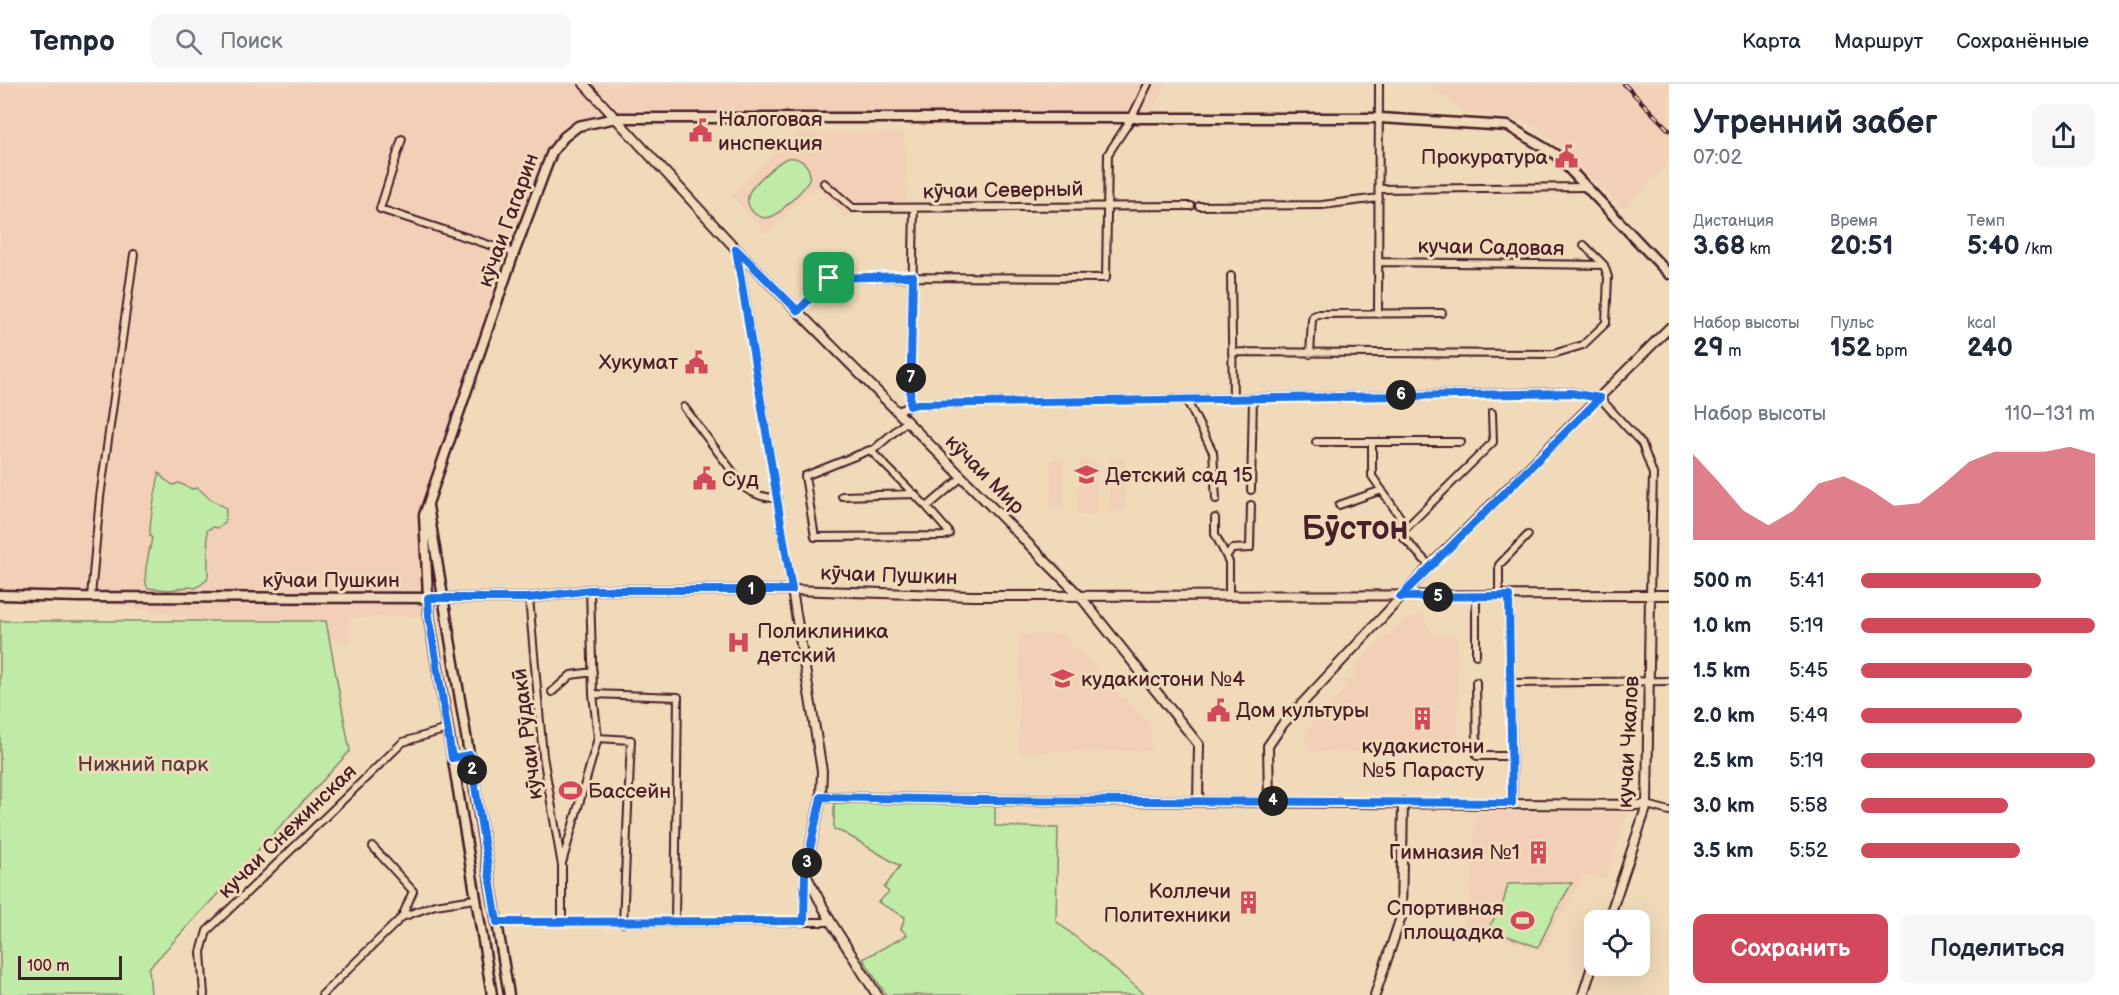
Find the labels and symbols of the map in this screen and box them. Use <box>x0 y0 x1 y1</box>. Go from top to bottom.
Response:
place label: Налоговая инспекция <box>718 107 823 156</box>
public building icon: Налоговая инспекция <box>687 118 713 144</box>
public building icon: Прокуратура <box>1553 144 1579 170</box>
place label: Прокуратура <box>1421 145 1549 170</box>
street label: кӯчаи Гагарин <box>473 150 544 291</box>
street label: кӯчаи Северный <box>923 177 1084 204</box>
street label: кучаи Садовая <box>1417 234 1565 261</box>
pin <box>803 252 854 303</box>
public building icon: Хукумат <box>683 349 709 375</box>
place label: Хукумат <box>599 350 678 375</box>
pin: 7 <box>896 363 926 393</box>
pin: 6 <box>1386 380 1416 410</box>
street label: кӯчаи Мир <box>940 429 1030 519</box>
school or university icon: Детский сад 15 <box>1074 462 1100 488</box>
place label: Детский сад 15 <box>1105 463 1253 488</box>
public building icon: Суд <box>691 466 717 492</box>
place label: Суд <box>722 467 759 492</box>
district label: Бӯстон <box>1301 509 1409 549</box>
street label: кӯчаи Пушкин <box>820 561 958 590</box>
street label: кӯчаи Пушкин <box>262 568 400 593</box>
pin: 1 <box>736 575 766 605</box>
pin: 5 <box>1423 582 1453 612</box>
place label: Поликлиника детский <box>757 619 889 668</box>
hospital icon: Поликлиника детский <box>726 630 752 656</box>
school or university icon: кудакистони №4 <box>1050 666 1076 692</box>
street label: кӯчаи Рӯдакӣ <box>507 667 548 801</box>
place label: кудакистони №4 <box>1081 667 1245 692</box>
street label: кучаи Чкалов <box>1613 675 1644 809</box>
public building icon: Дом культуры <box>1205 697 1231 723</box>
place label: Дом культуры <box>1236 698 1369 723</box>
building icon: кудакистони №5 Парасту <box>1410 705 1436 731</box>
place label: кудакистони №5 Парасту <box>1361 734 1485 783</box>
park label: Нижний парк <box>78 752 208 777</box>
pin: 2 <box>457 755 487 785</box>
street label: кучаи Снежинская <box>213 759 362 904</box>
sports icon: Бассейн <box>557 778 583 804</box>
place label: Бассейн <box>588 779 671 804</box>
pin: 4 <box>1258 786 1288 816</box>
building icon: Гимназия №1 <box>1525 839 1551 865</box>
place label: Гимназия №1 <box>1389 840 1520 865</box>
pin: 3 <box>792 848 822 878</box>
place label: Коллечи Политехники <box>1103 879 1231 928</box>
building icon: Коллечи Политехники <box>1236 890 1262 916</box>
place label: Спортивная площадка <box>1387 896 1505 945</box>
sports icon: Спортивная площадка <box>1509 907 1535 933</box>
scale bar <box>18 953 122 980</box>

